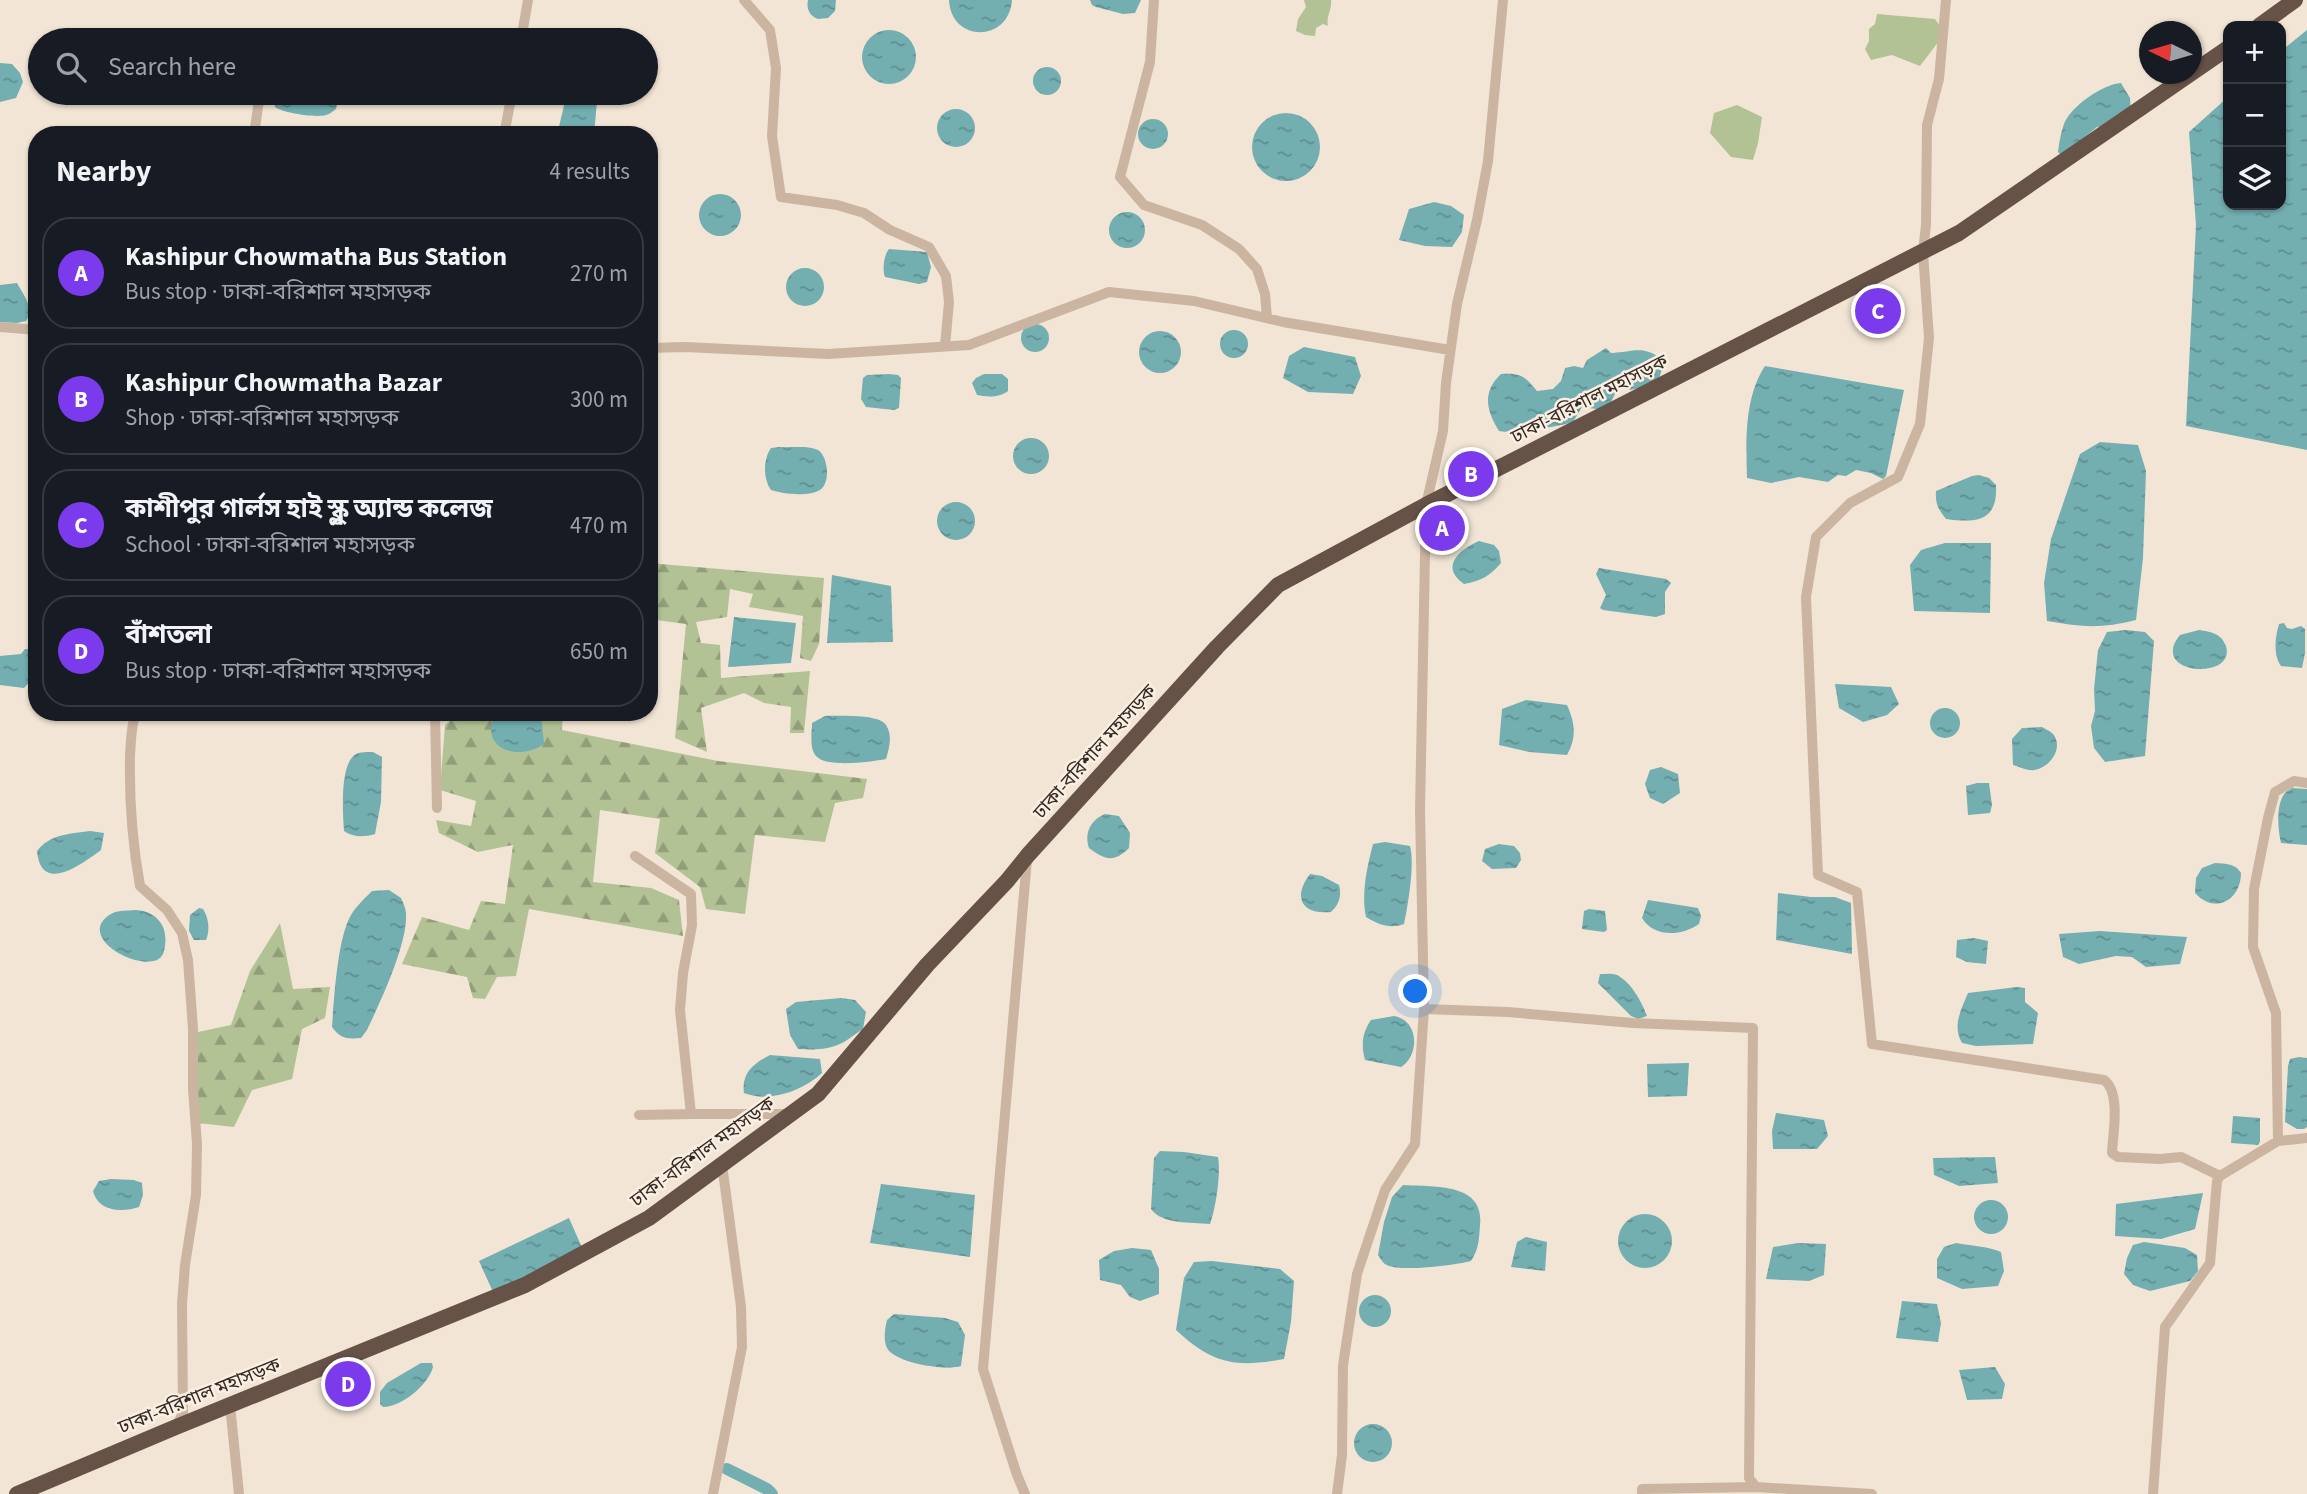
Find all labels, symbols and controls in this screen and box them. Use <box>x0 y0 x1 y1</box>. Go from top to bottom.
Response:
north arrow <box>2139 21 2202 84</box>
map controls <box>2223 21 2286 210</box>
button: + <box>2223 21 2286 84</box>
search box <box>28 28 658 105</box>
icon: search <box>52 48 90 86</box>
text: Search here <box>108 48 236 85</box>
button: − <box>2223 84 2286 147</box>
button: layers <box>2223 147 2286 210</box>
text: Nearby <box>56 150 151 193</box>
text: 4 results <box>550 155 630 188</box>
text: Kashipur Chowmatha Bus Station <box>125 238 507 275</box>
text: A <box>74 257 88 290</box>
text: 270 m <box>570 257 628 290</box>
text: Bus stop · ঢাকা-বরিশাল মহাসড়ক <box>125 275 431 308</box>
pin: C <box>1855 285 1901 337</box>
street label: ঢাকা-বরিশাল মহাসড়ক <box>1506 348 1673 451</box>
text: Kashipur Chowmatha Bazar <box>125 364 442 401</box>
text: B <box>74 383 88 416</box>
text: 300 m <box>570 383 628 416</box>
text: Shop · ঢাকা-বরিশাল মহাসড়ক <box>125 401 399 434</box>
pin: B <box>1448 448 1494 500</box>
text: কাশীপুর গার্লস হাই স্কুল অ্যান্ড কলেজ <box>125 490 493 527</box>
pin: A <box>1419 502 1465 554</box>
text: C <box>74 509 88 542</box>
text: 470 m <box>570 509 628 542</box>
text: School · ঢাকা-বরিশাল মহাসড়ক <box>125 528 415 561</box>
text: বাঁশতলা <box>125 616 212 653</box>
text: D <box>74 635 88 668</box>
text: 650 m <box>570 635 628 668</box>
text: Bus stop · ঢাকা-বরিশাল মহাসড়ক <box>125 654 431 687</box>
street label: ঢাকা-বরিশাল মহাসড়ক <box>1027 678 1163 826</box>
your location <box>1398 974 1432 1008</box>
street label: ঢাকা-বরিশাল মহাসড়ক <box>624 1090 781 1214</box>
street label: ঢাকা-বরিশাল মহাসড়ক <box>114 1351 285 1442</box>
pin: D <box>325 1358 371 1410</box>

